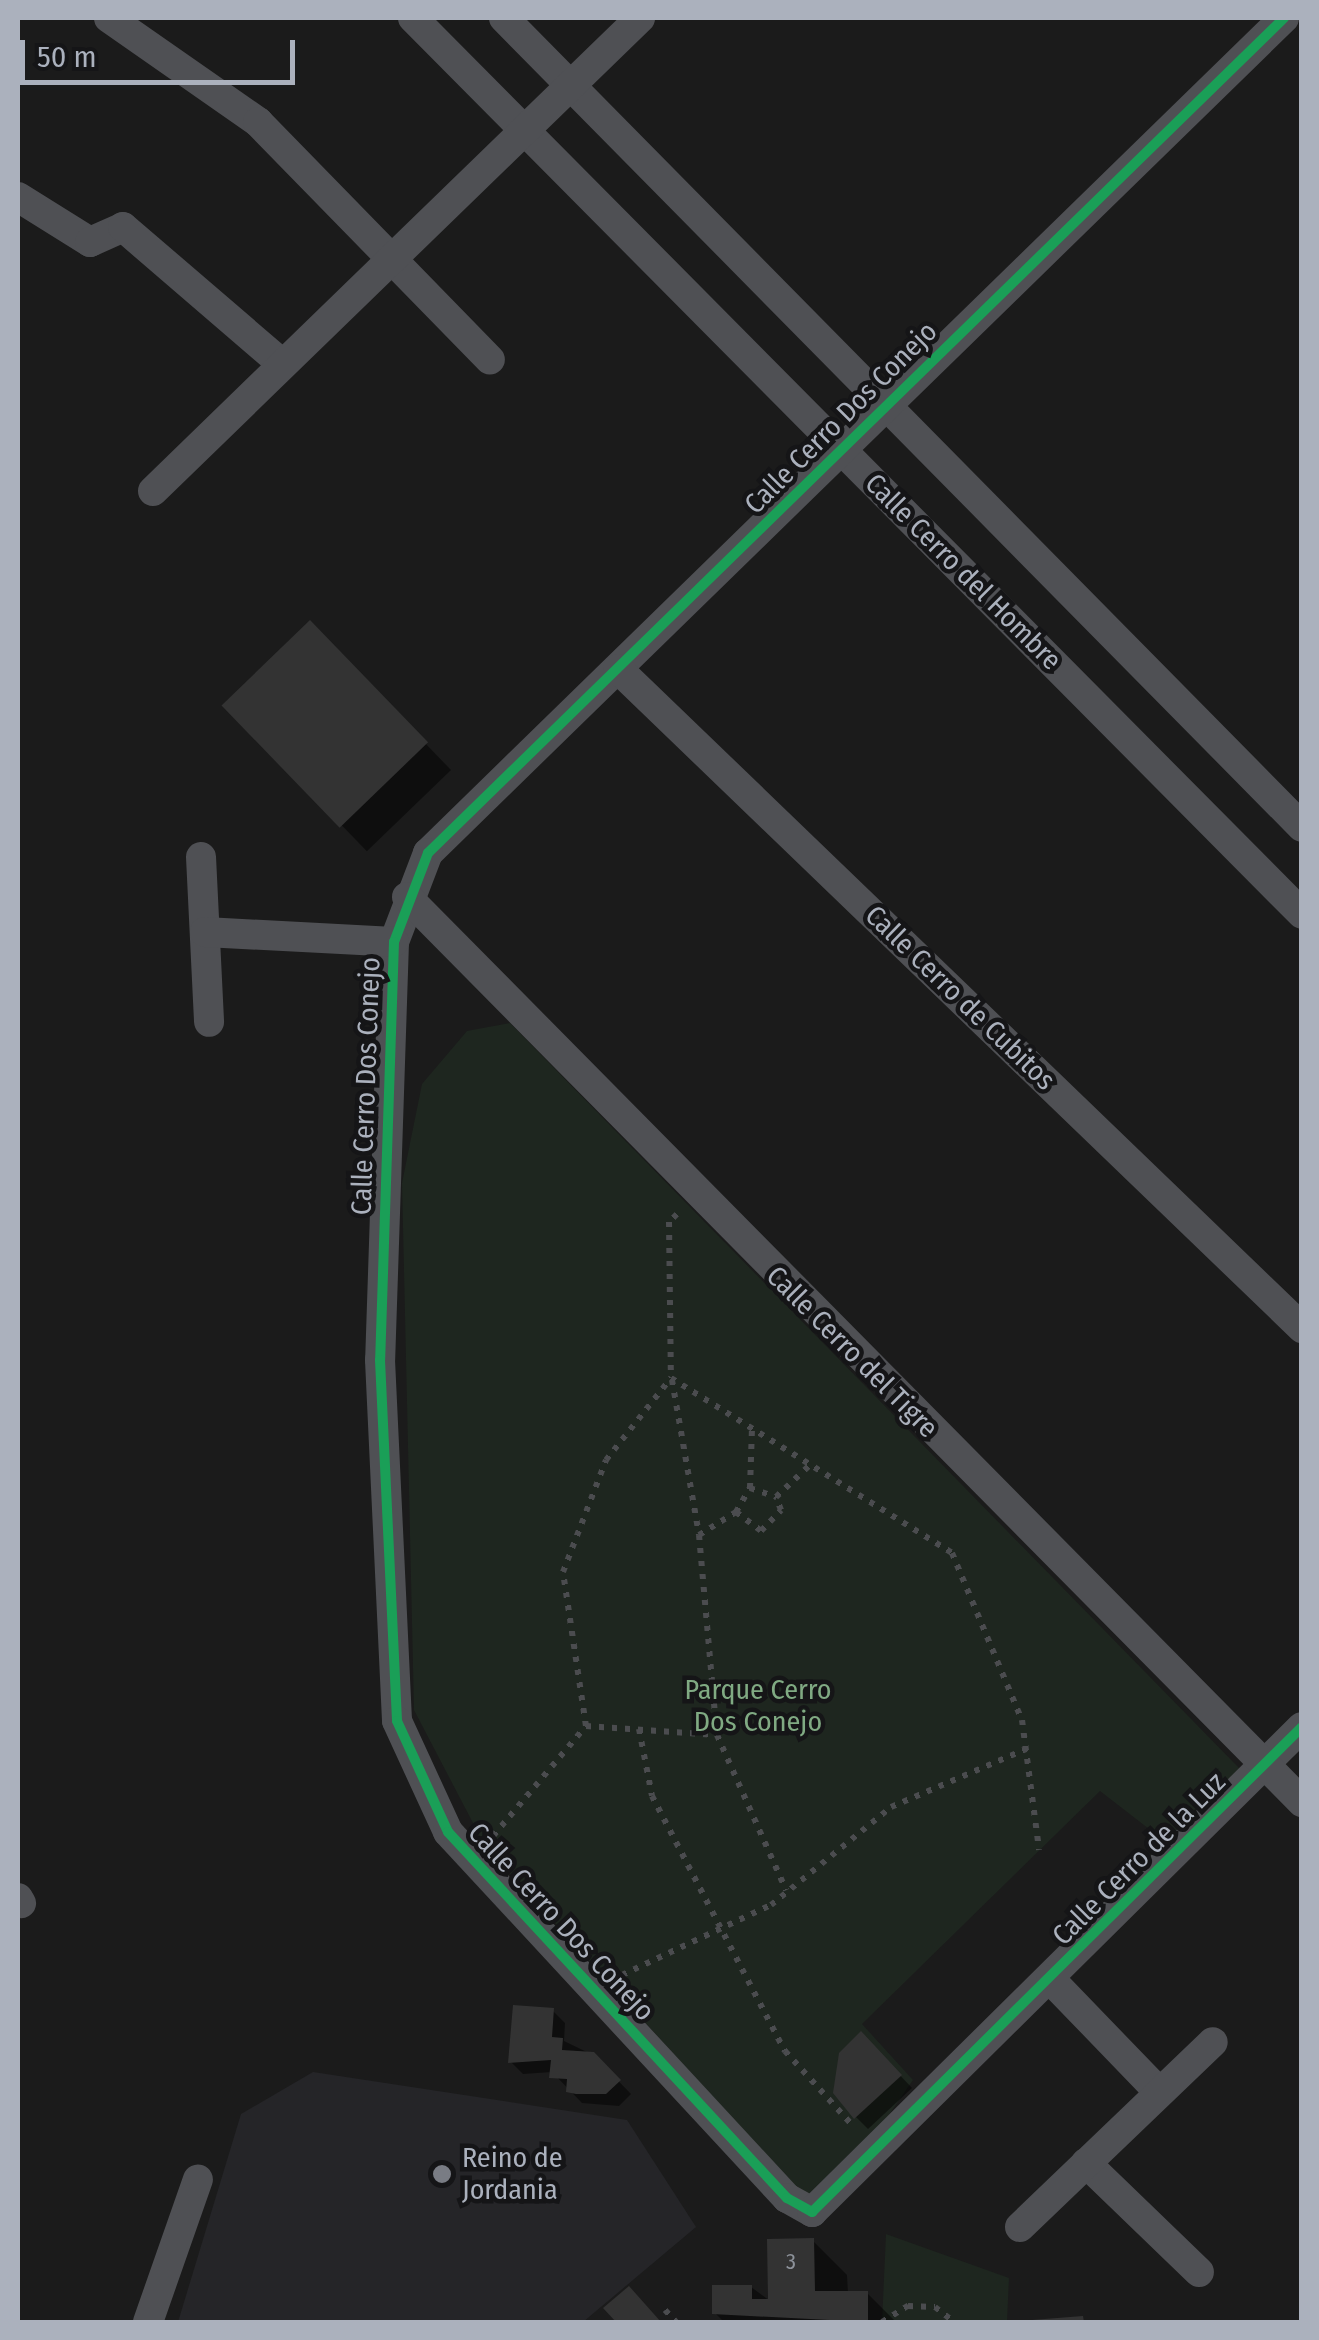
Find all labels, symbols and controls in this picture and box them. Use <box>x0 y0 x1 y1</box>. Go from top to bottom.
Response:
scale bar <box>25 20 300 82</box>
text: 50 m <box>37 39 97 75</box>
street label: Calle Cerro Dos Conejo <box>738 315 944 521</box>
street label: Calle Cerro del Hombre <box>858 467 1068 677</box>
street label: Calle Cerro de Cubitos <box>858 899 1062 1097</box>
street label: Calle Cerro Dos Conejo <box>345 956 387 1216</box>
street label: Calle Cerro del Tigre <box>759 1259 945 1445</box>
park label: Parque Cerro Dos Conejo <box>685 1673 831 1739</box>
street label: Calle Cerro de la Luz <box>1046 1766 1232 1952</box>
street label: Calle Cerro Dos Conejo <box>461 1816 661 2028</box>
place label: Reino de Jordania <box>462 2141 563 2207</box>
marker: Reino de Jordania <box>431 2163 453 2185</box>
house number: 3 <box>786 2249 796 2275</box>

